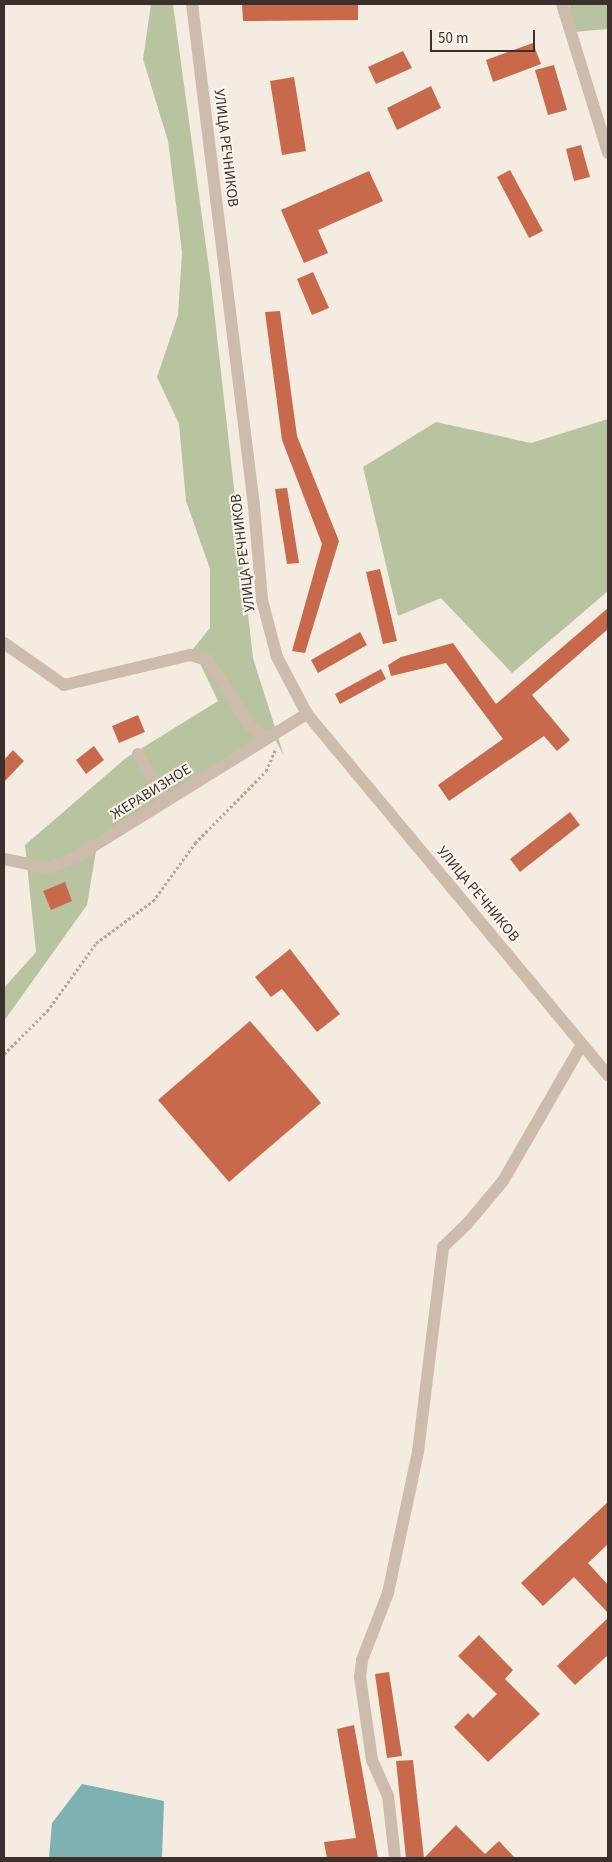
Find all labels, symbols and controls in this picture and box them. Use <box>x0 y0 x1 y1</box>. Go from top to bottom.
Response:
scale bar <box>432 20 537 52</box>
text: 50 m <box>438 28 468 49</box>
street label: УЛИЦА РЕЧНИКОВ <box>210 88 242 208</box>
street label: УЛИЦА РЕЧНИКОВ <box>227 493 259 613</box>
street label: ЖЕРАВИЗНОЕ <box>108 760 194 824</box>
street label: УЛИЦА РЕЧНИКОВ <box>433 843 523 945</box>

